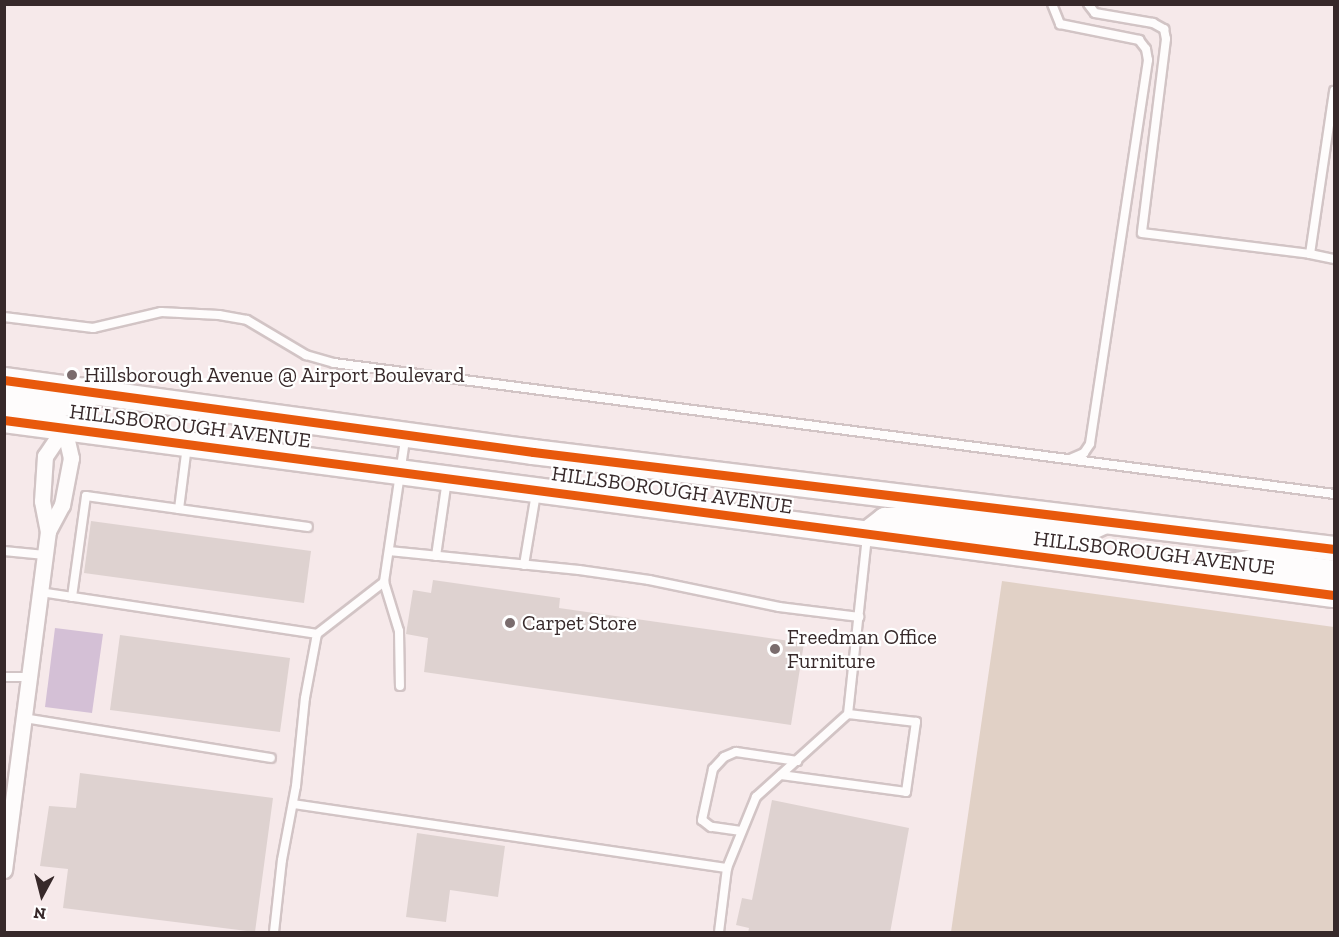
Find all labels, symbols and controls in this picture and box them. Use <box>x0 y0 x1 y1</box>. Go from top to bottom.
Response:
place label: Hillsborough Avenue @ Airport Boulevard <box>84 362 466 388</box>
marker: Hillsborough Avenue @ Airport Boulevard <box>65 368 79 382</box>
street label: HILLSBOROUGH AVENUE <box>68 399 312 453</box>
street label: HILLSBOROUGH AVENUE <box>550 461 794 519</box>
street label: HILLSBOROUGH AVENUE <box>1032 526 1276 580</box>
place label: Carpet Store <box>522 610 637 636</box>
marker: Carpet Store <box>503 616 517 630</box>
place label: Freedman Office Furniture <box>787 624 937 674</box>
marker: Freedman Office Furniture <box>768 642 782 656</box>
north arrow <box>12 865 72 925</box>
text: N <box>33 903 47 924</box>

